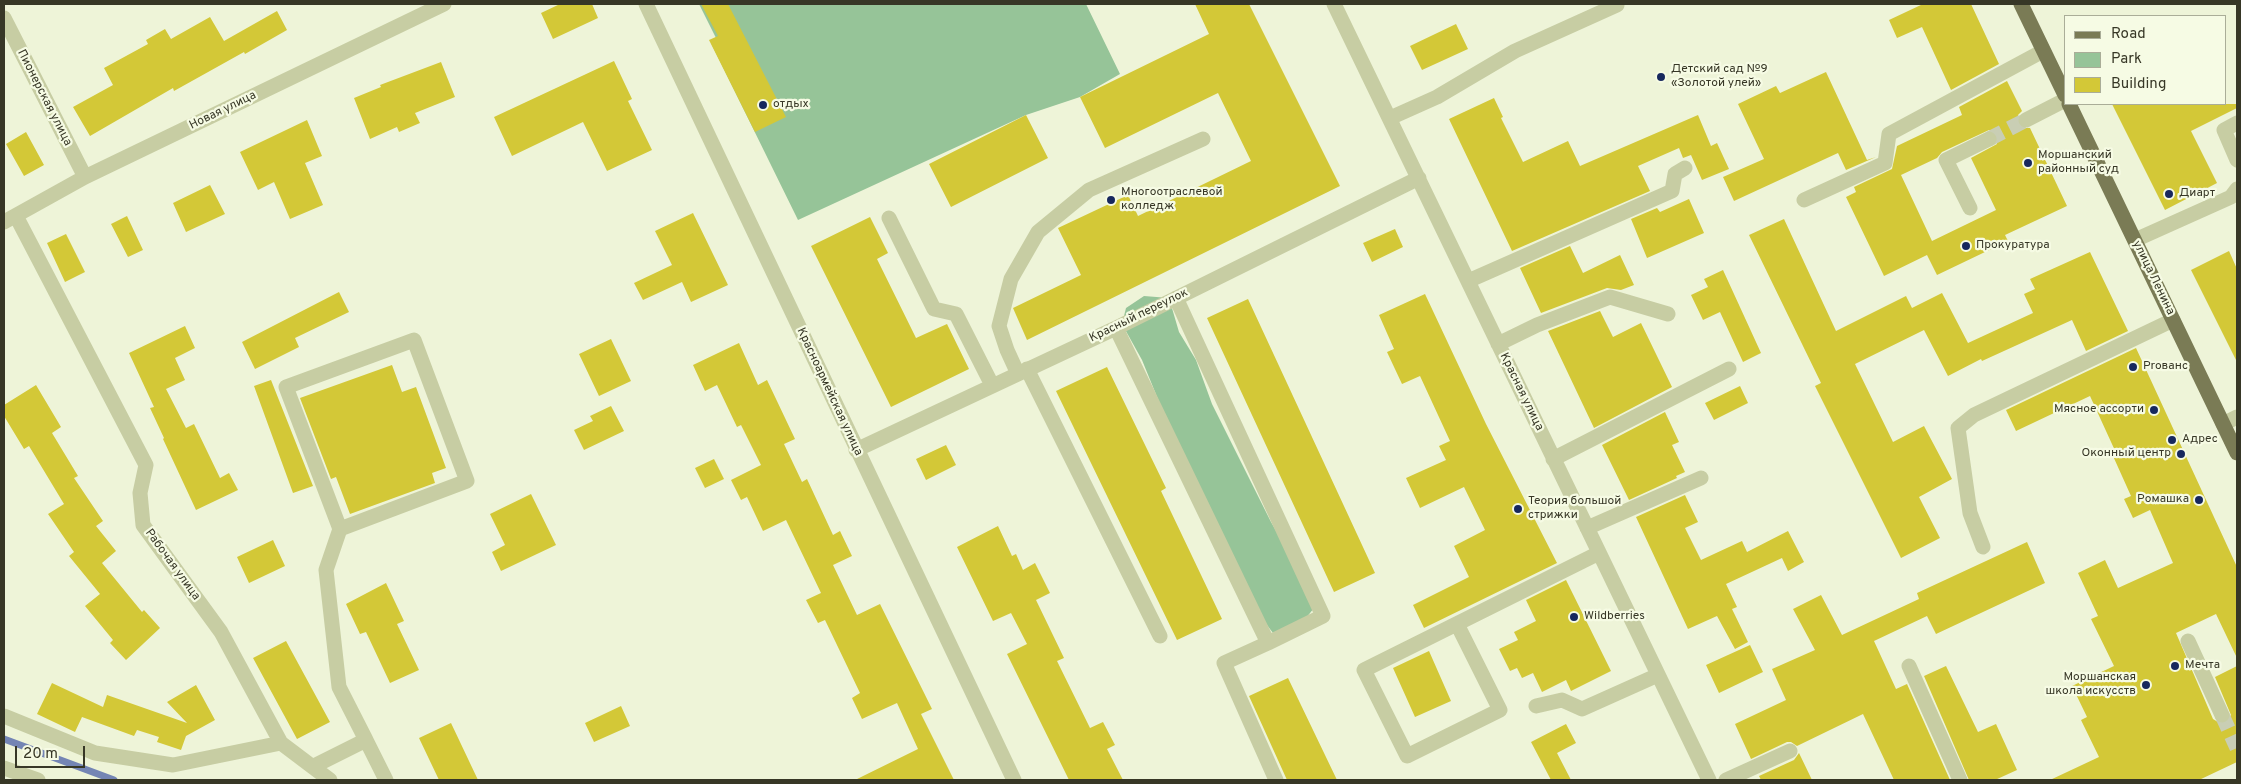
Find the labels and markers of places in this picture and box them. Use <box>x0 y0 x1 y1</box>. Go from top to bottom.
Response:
place label: Детский сад №9 «Золотой улей» <box>1671 63 1768 91</box>
marker: Детский сад №9 «Золотой улей» <box>1655 71 1667 83</box>
place label: отдых <box>773 98 809 112</box>
marker: отдых <box>757 99 769 111</box>
place label: Моршанский районный суд <box>2038 149 2119 177</box>
marker: Моршанский районный суд <box>2022 157 2034 169</box>
place label: Многоотраслевой колледж <box>1121 186 1223 214</box>
place label: Диарт <box>2179 187 2215 201</box>
marker: Диарт <box>2163 188 2175 200</box>
marker: Многоотраслевой колледж <box>1105 194 1117 206</box>
place label: Прокуратура <box>1976 239 2050 253</box>
marker: Прокуратура <box>1960 240 1972 252</box>
place label: Proванс <box>2143 360 2188 374</box>
marker: Proванс <box>2127 361 2139 373</box>
place label: Мясное ассорти <box>2054 403 2144 417</box>
marker: Мясное ассорти <box>2148 404 2160 416</box>
place label: Адрес <box>2182 433 2218 447</box>
marker: Адрес <box>2166 434 2178 446</box>
place label: Оконный центр <box>2082 447 2171 461</box>
marker: Оконный центр <box>2175 448 2187 460</box>
place label: Ромашка <box>2137 493 2189 507</box>
marker: Ромашка <box>2193 494 2205 506</box>
place label: Теория большой стрижки <box>1528 495 1621 523</box>
marker: Теория большой стрижки <box>1512 503 1524 515</box>
place label: Wildberries <box>1584 610 1645 624</box>
marker: Wildberries <box>1568 611 1580 623</box>
place label: Мечта <box>2185 659 2220 673</box>
marker: Мечта <box>2169 660 2181 672</box>
place label: Моршанская школа искусств <box>2045 671 2136 699</box>
marker: Моршанская школа искусств <box>2140 679 2152 691</box>

